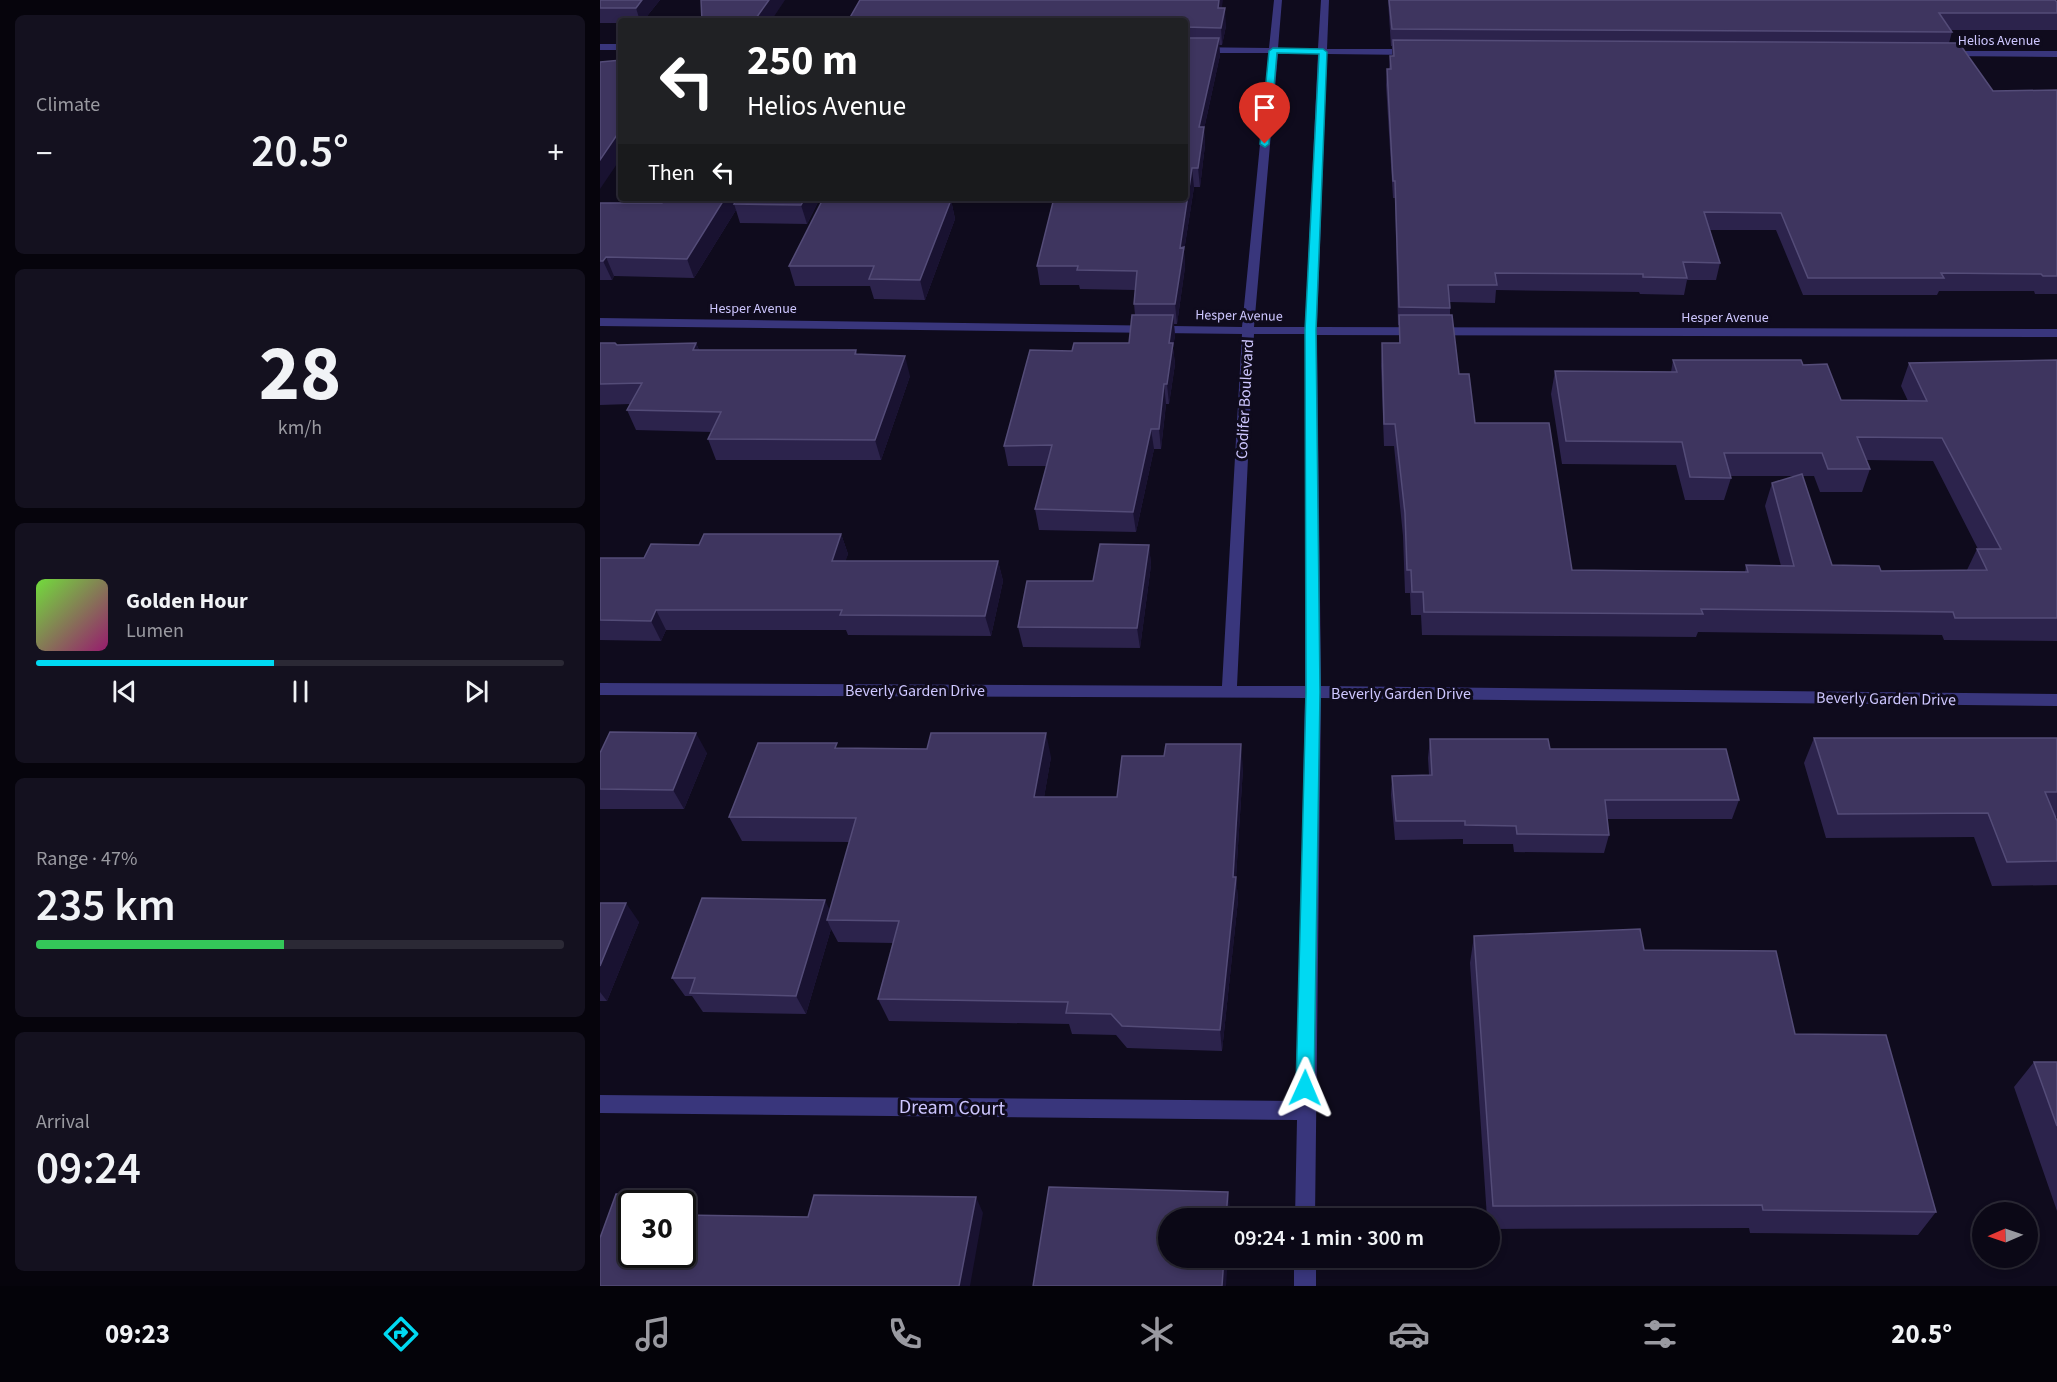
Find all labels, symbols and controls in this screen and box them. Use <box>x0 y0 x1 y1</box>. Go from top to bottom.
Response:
text: 250 m <box>747 31 858 91</box>
street label: Helios Avenue <box>1958 31 2040 51</box>
icon: left <box>648 42 726 120</box>
pin <box>1239 82 1290 144</box>
text: Helios Avenue <box>747 87 906 126</box>
text: Climate <box>36 91 100 119</box>
icon: arrive <box>1248 91 1281 124</box>
text: 20.5° <box>251 120 349 184</box>
text: − <box>36 130 52 177</box>
text: + <box>548 130 564 177</box>
icon: left <box>707 156 740 189</box>
text: Then <box>648 157 695 189</box>
street label: Hesper Avenue <box>709 299 797 319</box>
street label: Hesper Avenue <box>1195 305 1283 327</box>
street label: Hesper Avenue <box>1681 308 1769 328</box>
text: 28 <box>259 319 341 430</box>
street label: Codifer Boulevard <box>1231 338 1259 460</box>
text: km/h <box>278 414 322 442</box>
text: Golden Hour <box>126 585 248 617</box>
text: Lumen <box>126 617 184 645</box>
icon: previous <box>108 675 141 708</box>
icon: pause <box>284 675 317 708</box>
icon: next <box>460 675 493 708</box>
street label: Beverly Garden Drive <box>845 680 985 702</box>
street label: Beverly Garden Drive <box>1331 683 1471 705</box>
street label: Beverly Garden Drive <box>1816 687 1956 711</box>
text: Range · 47% <box>36 845 137 873</box>
text: 235 km <box>36 874 176 938</box>
position arrow <box>1273 1056 1337 1120</box>
street label: Dream Court <box>899 1093 1006 1123</box>
text: Arrival <box>36 1108 90 1136</box>
text: 09:24 <box>36 1137 141 1201</box>
speed limit sign: 30 <box>618 1190 696 1268</box>
north arrow <box>1972 1202 2038 1268</box>
map controls <box>1972 1202 2038 1268</box>
text: 09:24 · 1 min · 300 m <box>1234 1222 1424 1254</box>
icon: directions <box>380 1313 422 1355</box>
icon: music <box>632 1313 674 1355</box>
icon: phone <box>884 1313 926 1355</box>
icon: climate <box>1136 1313 1178 1355</box>
icon: car <box>1388 1313 1430 1355</box>
icon: filters <box>1639 1313 1681 1355</box>
text: 09:23 <box>105 1315 170 1354</box>
text: 20.5° <box>1891 1315 1952 1354</box>

